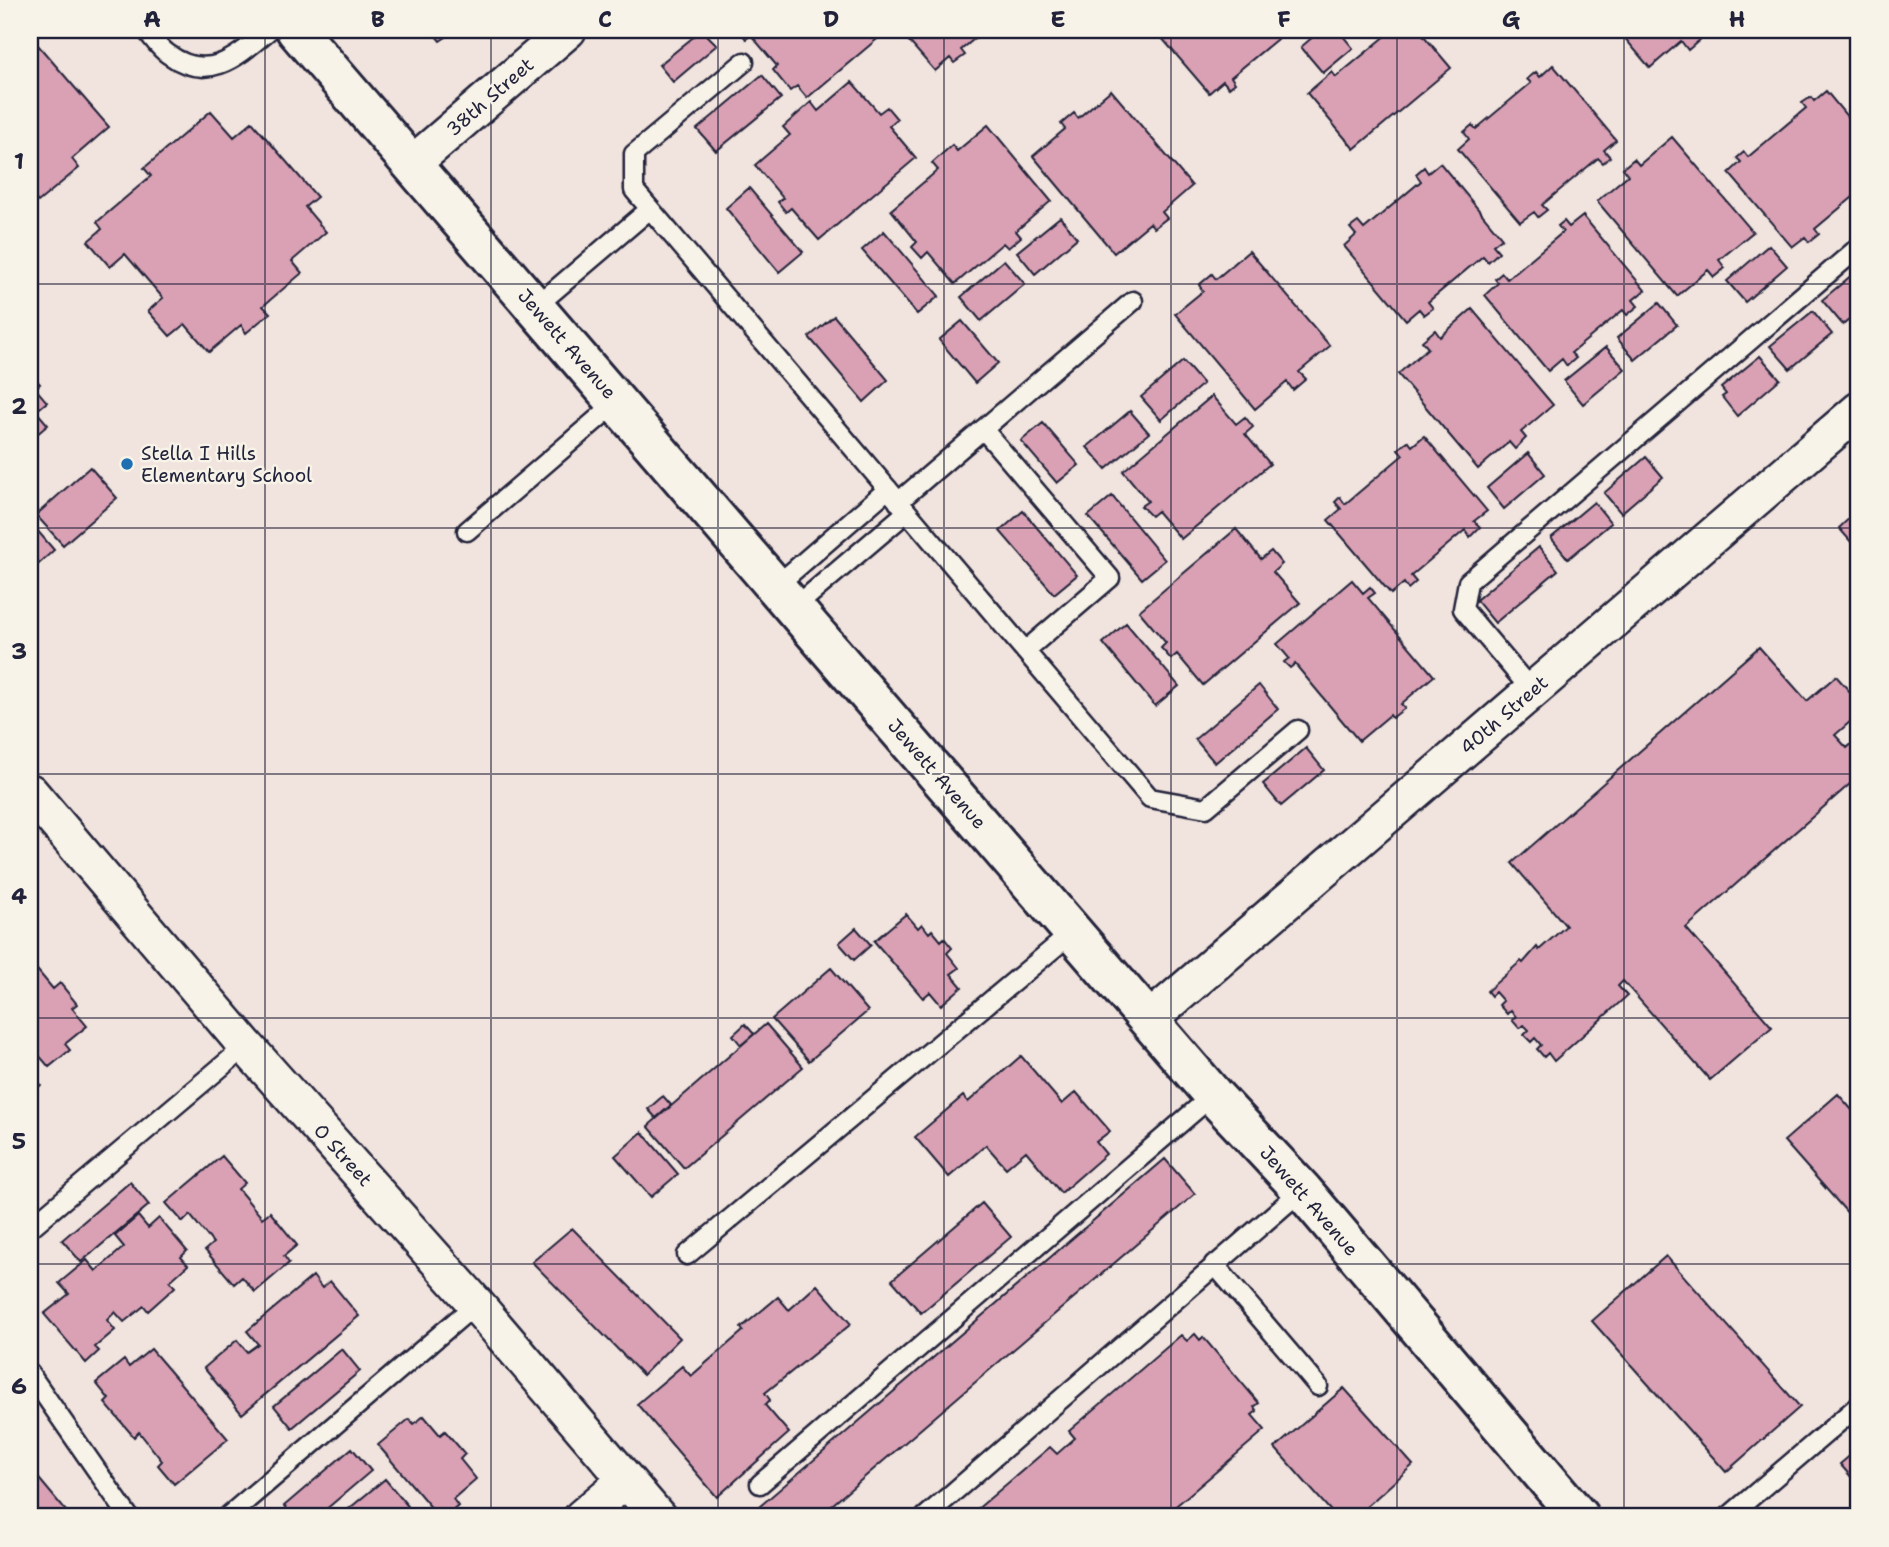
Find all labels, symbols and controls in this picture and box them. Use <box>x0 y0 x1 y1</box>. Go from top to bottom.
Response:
text: A <box>143 4 161 34</box>
text: B <box>371 4 385 34</box>
text: C <box>598 4 612 34</box>
text: D <box>823 4 839 34</box>
text: E <box>1050 4 1066 34</box>
text: F <box>1277 4 1291 34</box>
text: G <box>1502 4 1521 34</box>
text: H <box>1729 4 1745 34</box>
street label: 38th Street <box>441 52 539 142</box>
text: 1 <box>14 146 24 176</box>
street label: Jewett Avenue <box>512 284 622 404</box>
text: 2 <box>11 391 27 421</box>
place label: Stella I Hills Elementary School <box>141 441 312 488</box>
marker: Stella I Hills Elementary School <box>119 456 135 472</box>
text: 3 <box>11 636 27 666</box>
street label: 40th Street <box>1455 670 1553 760</box>
street label: Jewett Avenue <box>882 714 992 834</box>
text: 4 <box>11 881 27 911</box>
street label: O Street <box>308 1118 378 1192</box>
text: 5 <box>12 1126 26 1156</box>
street label: Jewett Avenue <box>1254 1141 1364 1261</box>
text: 6 <box>11 1371 27 1401</box>

